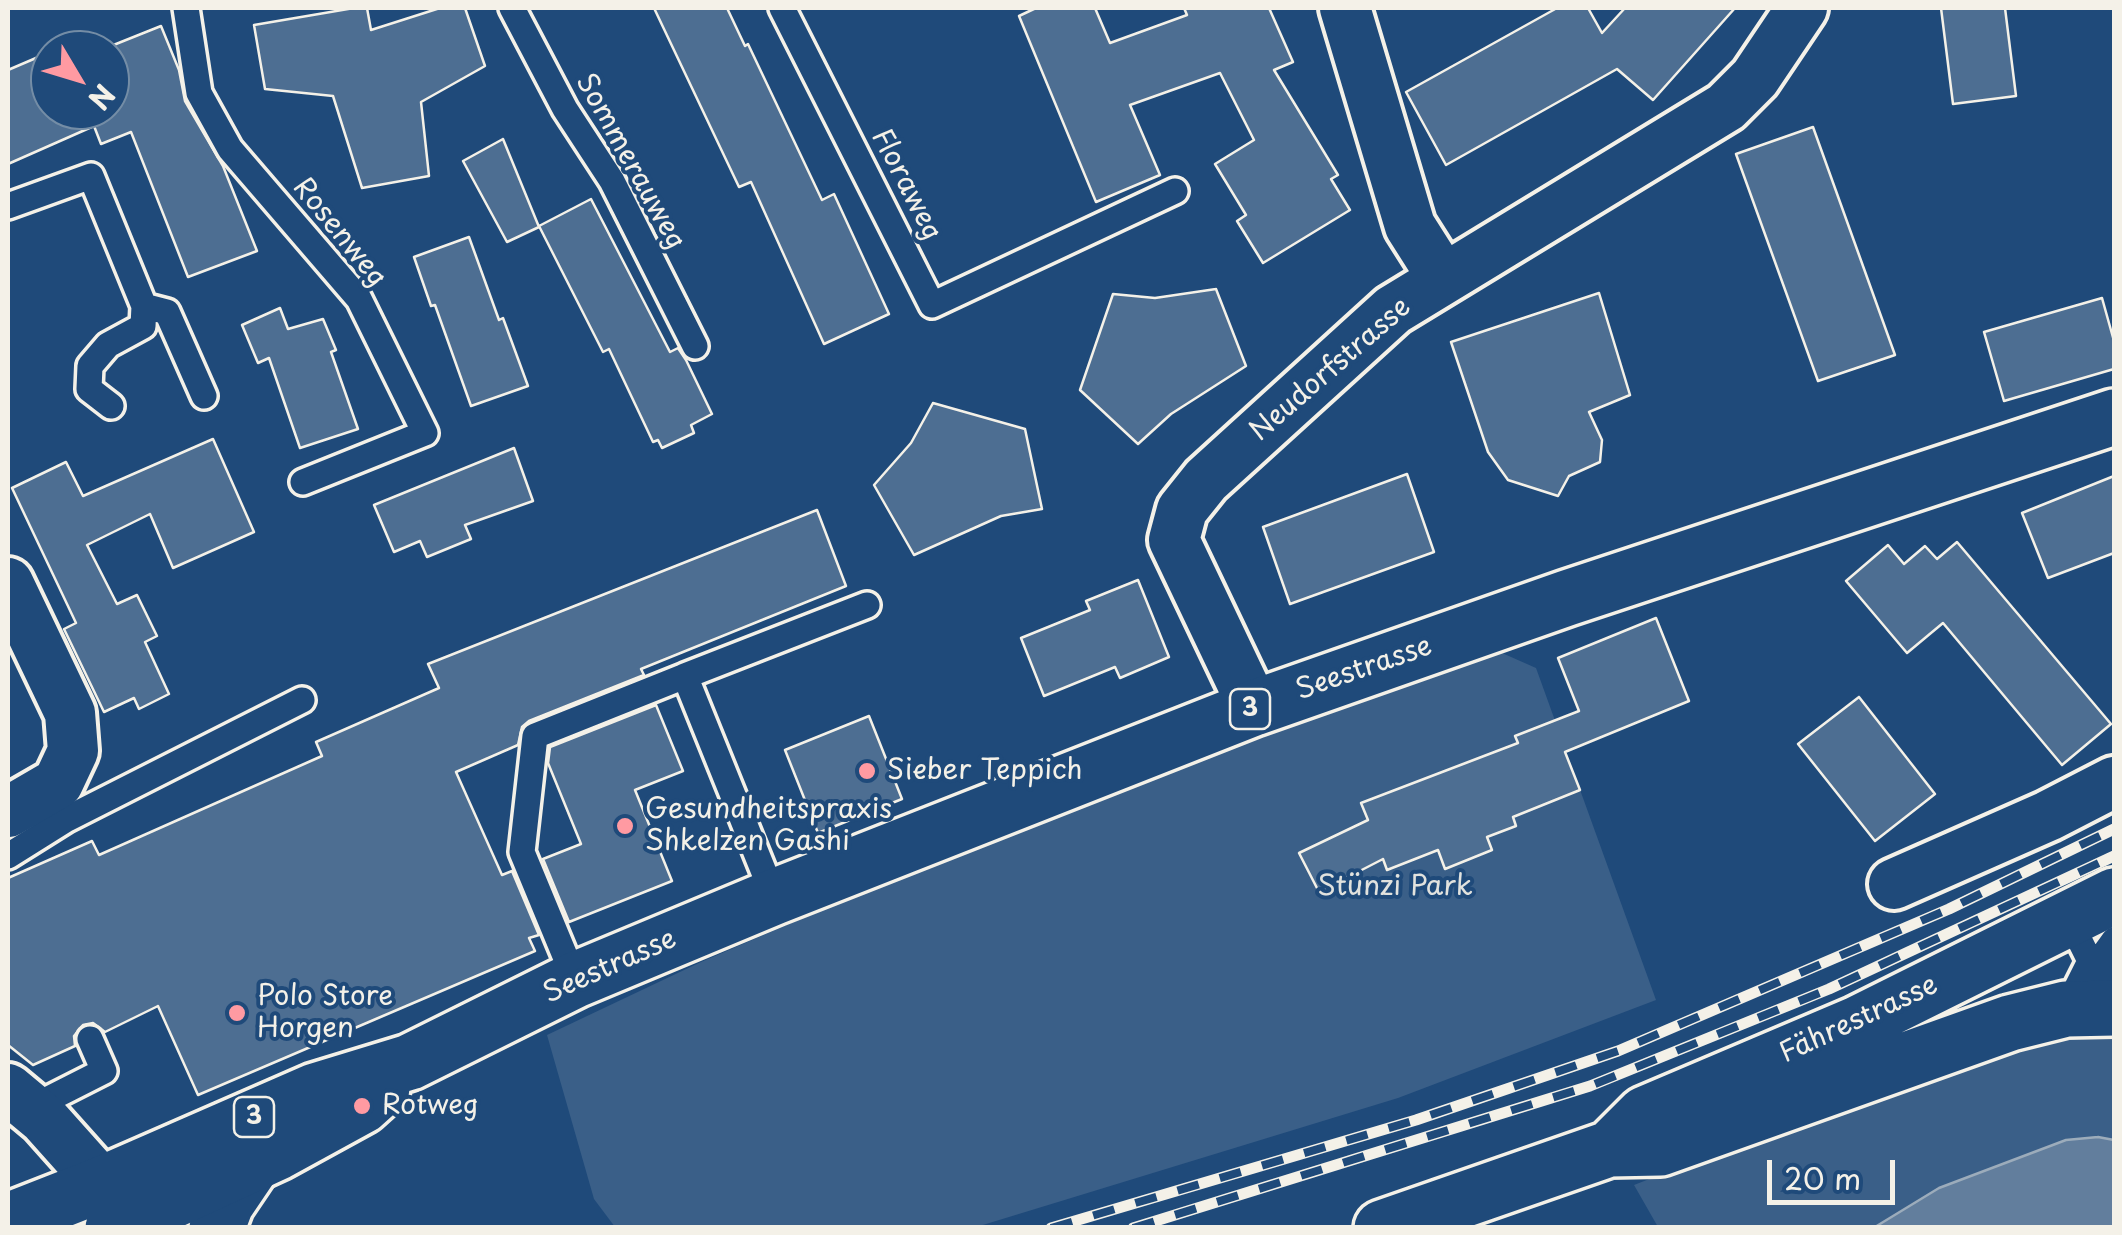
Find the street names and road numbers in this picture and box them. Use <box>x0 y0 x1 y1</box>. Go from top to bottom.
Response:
street label: Sommerauweg <box>568 68 692 256</box>
street label: Floraweg <box>864 124 948 246</box>
street label: Rosenweg <box>285 172 393 294</box>
street label: Neudorfstrasse <box>1244 291 1418 449</box>
street label: Seestrasse <box>1291 630 1437 708</box>
road number: 3 <box>1230 689 1270 729</box>
street label: Seestrasse <box>538 923 682 1011</box>
street label: Fährestrasse <box>1775 969 1943 1071</box>
road number: 3 <box>234 1097 274 1137</box>

